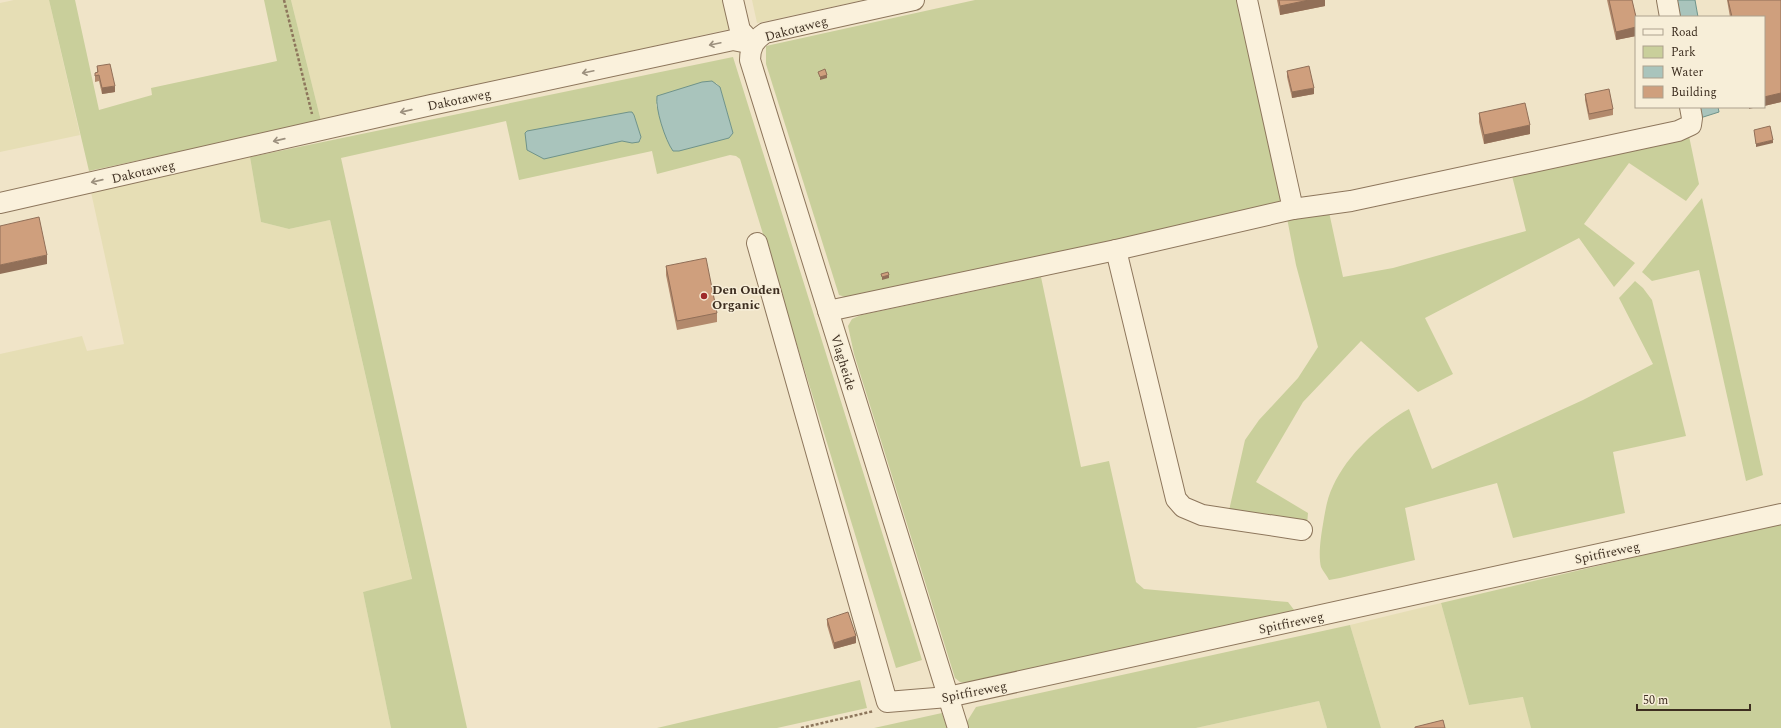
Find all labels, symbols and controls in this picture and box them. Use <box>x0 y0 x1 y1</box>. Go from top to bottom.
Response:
street label: Dakotaweg <box>763 11 830 47</box>
legend <box>1635 16 1765 108</box>
text: Road <box>1671 23 1698 42</box>
one-way arrow <box>709 41 722 49</box>
text: Park <box>1671 43 1696 62</box>
text: Water <box>1671 63 1703 82</box>
one-way arrow <box>581 68 594 76</box>
street label: Dakotaweg <box>426 83 493 116</box>
text: Building <box>1671 83 1717 102</box>
one-way arrow <box>400 108 413 115</box>
one-way arrow <box>272 136 285 144</box>
street label: Dakotaweg <box>110 155 177 189</box>
one-way arrow <box>91 177 104 185</box>
place label: Den Ouden Organic <box>712 280 780 315</box>
marker: Den Ouden Organic <box>699 291 709 301</box>
street label: Vlagheide <box>825 332 861 393</box>
street label: Spitfireweg <box>1573 536 1642 570</box>
street label: Spitfireweg <box>1257 606 1326 640</box>
street label: Spitfireweg <box>940 676 1009 708</box>
scale bar <box>1637 686 1750 712</box>
text: 50 m <box>1643 691 1668 710</box>

